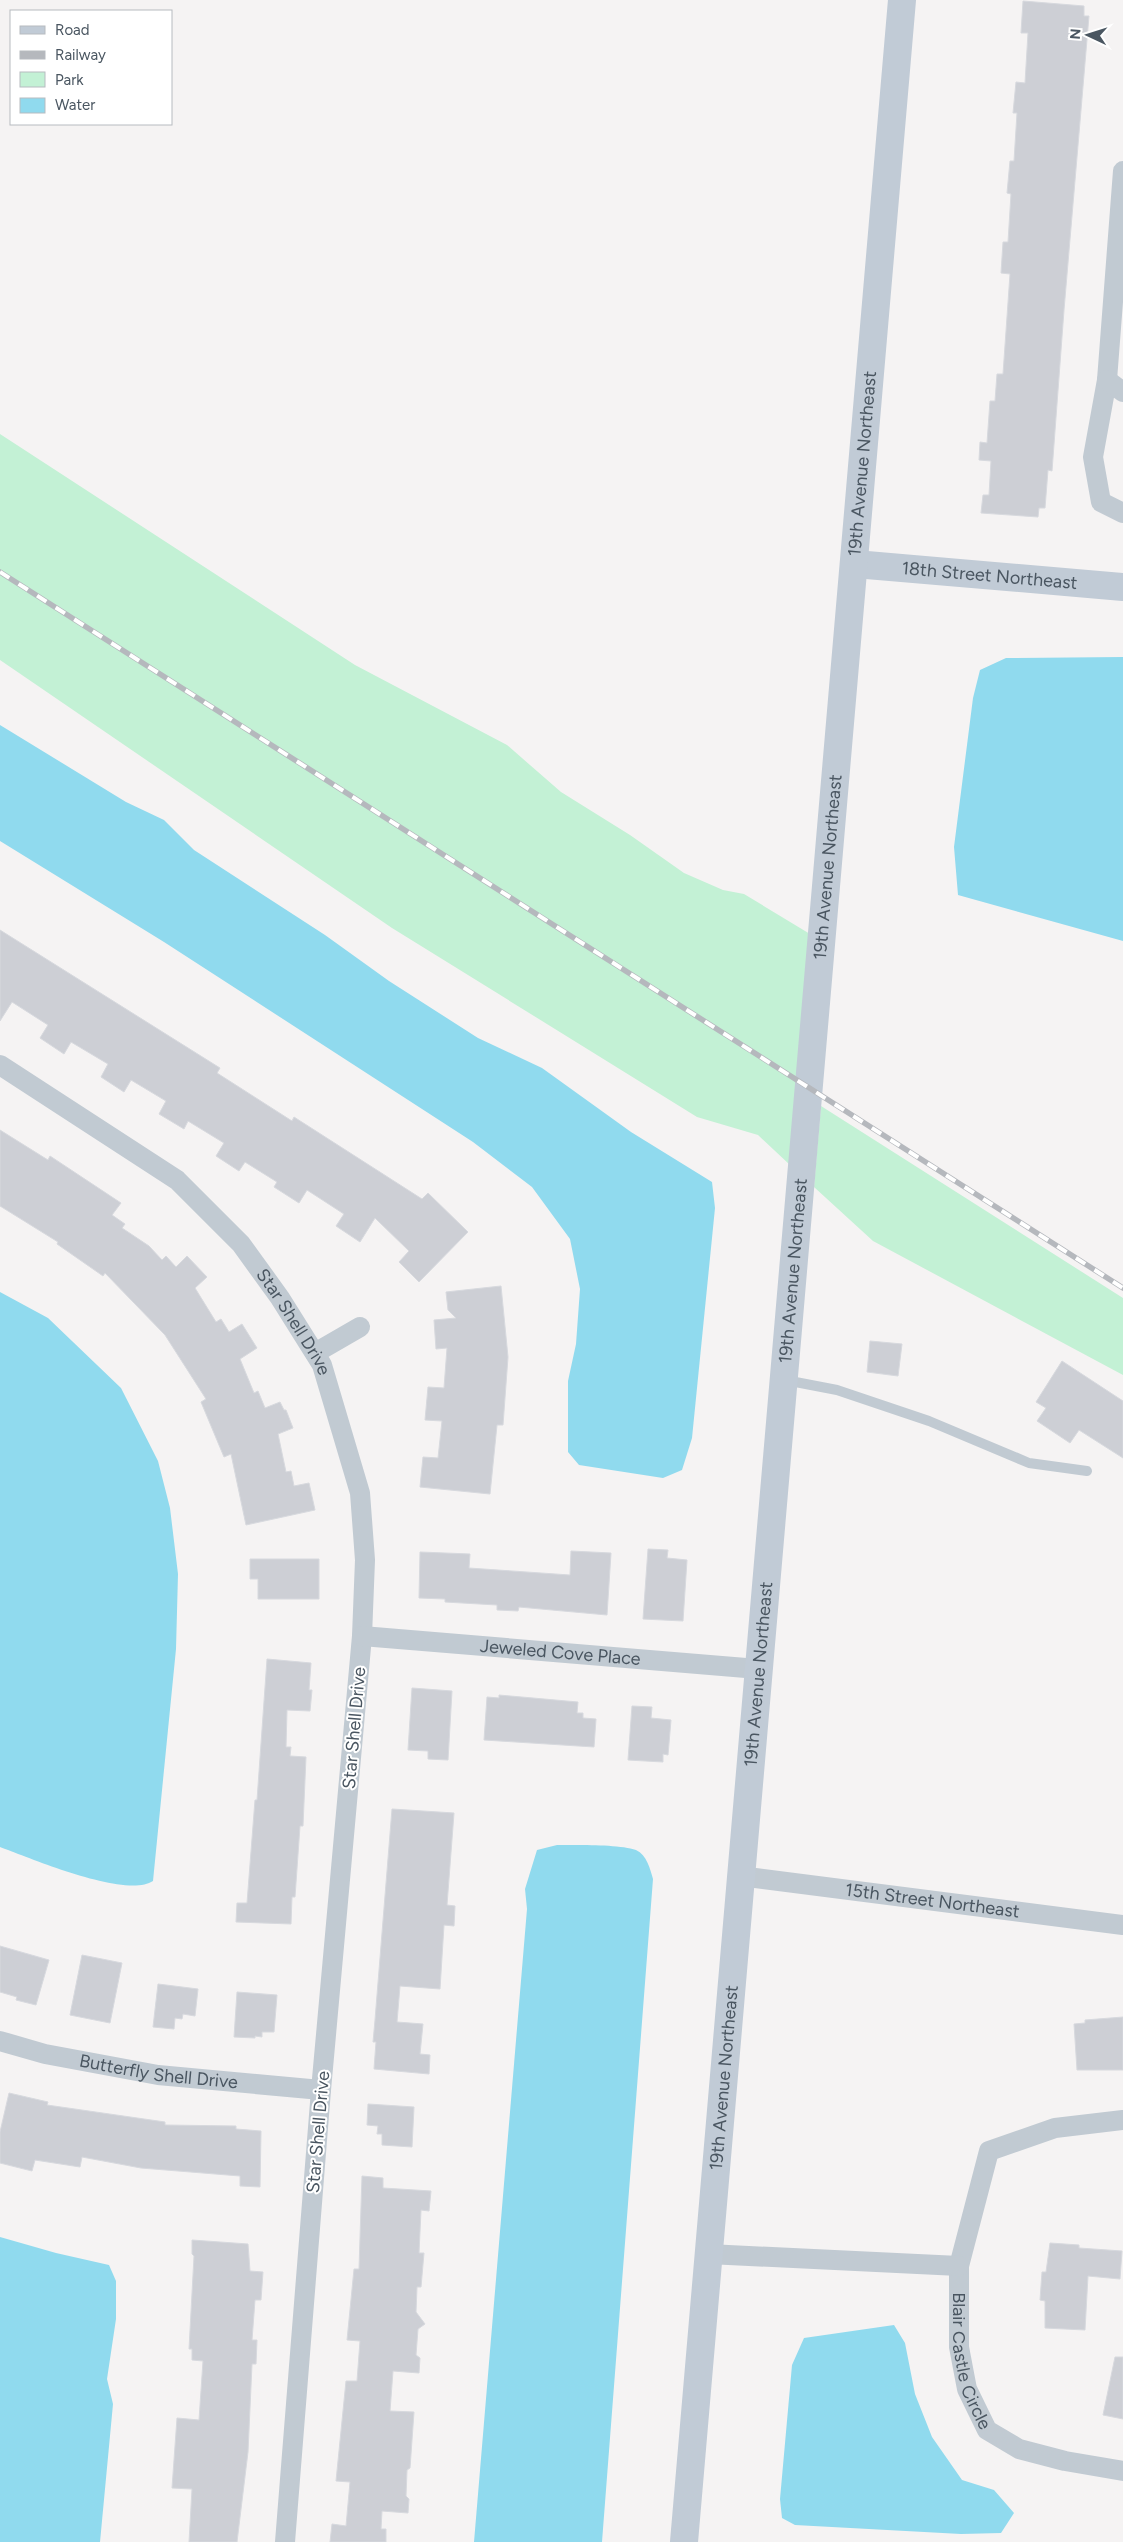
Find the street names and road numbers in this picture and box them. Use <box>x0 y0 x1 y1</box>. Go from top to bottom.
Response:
street label: 19th Avenue Northeast <box>843 370 881 557</box>
street label: 18th Street Northeast <box>901 557 1078 594</box>
street label: 19th Avenue Northeast <box>809 773 847 961</box>
street label: 19th Avenue Northeast <box>774 1177 812 1364</box>
street label: Star Shell Drive <box>251 1264 335 1378</box>
street label: 19th Avenue Northeast <box>740 1580 777 1768</box>
street label: Jeweled Cove Place <box>479 1635 642 1670</box>
street label: Star Shell Drive <box>338 1666 370 1790</box>
street label: 15th Street Northeast <box>844 1879 1021 1923</box>
street label: 19th Avenue Northeast <box>705 1984 743 2171</box>
street label: Butterfly Shell Drive <box>78 2050 239 2093</box>
street label: Star Shell Drive <box>302 2070 334 2194</box>
street label: Blair Castle Circle <box>948 2292 996 2433</box>

